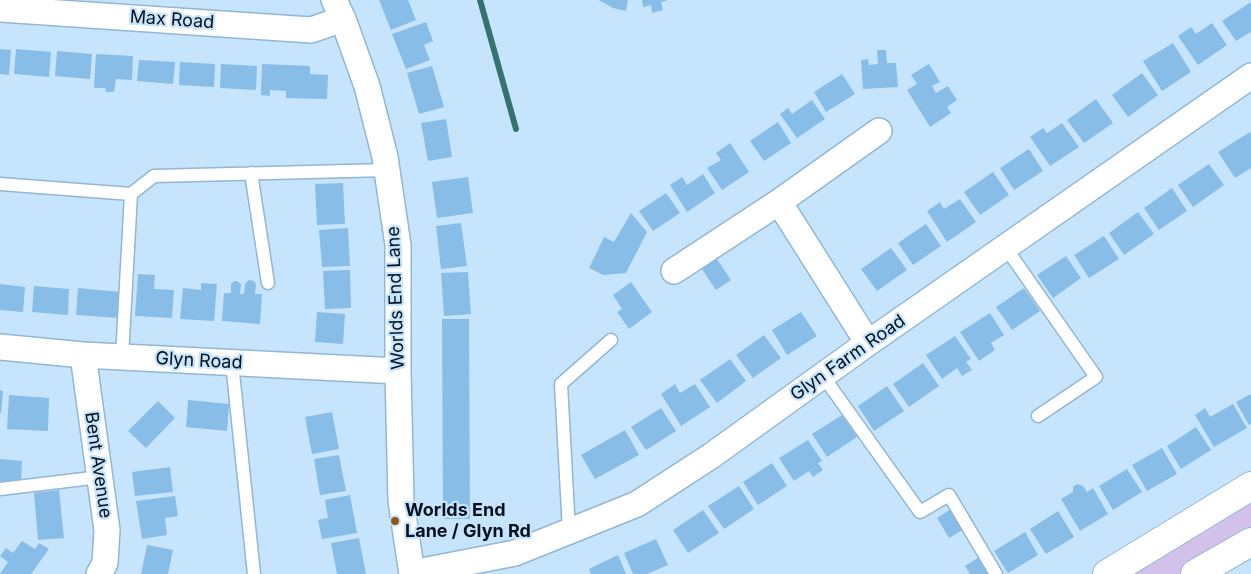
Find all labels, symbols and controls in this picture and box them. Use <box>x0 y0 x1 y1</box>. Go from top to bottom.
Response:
street label: Max Road <box>129 6 215 34</box>
street label: Worlds End Lane <box>383 226 409 370</box>
street label: Glyn Farm Road <box>786 310 910 406</box>
street label: Glyn Road <box>155 348 243 374</box>
street label: Bent Avenue <box>80 410 116 520</box>
place label: Worlds End Lane / Glyn Rd <box>405 500 531 542</box>
marker: Worlds End Lane / Glyn Rd <box>389 515 401 527</box>

